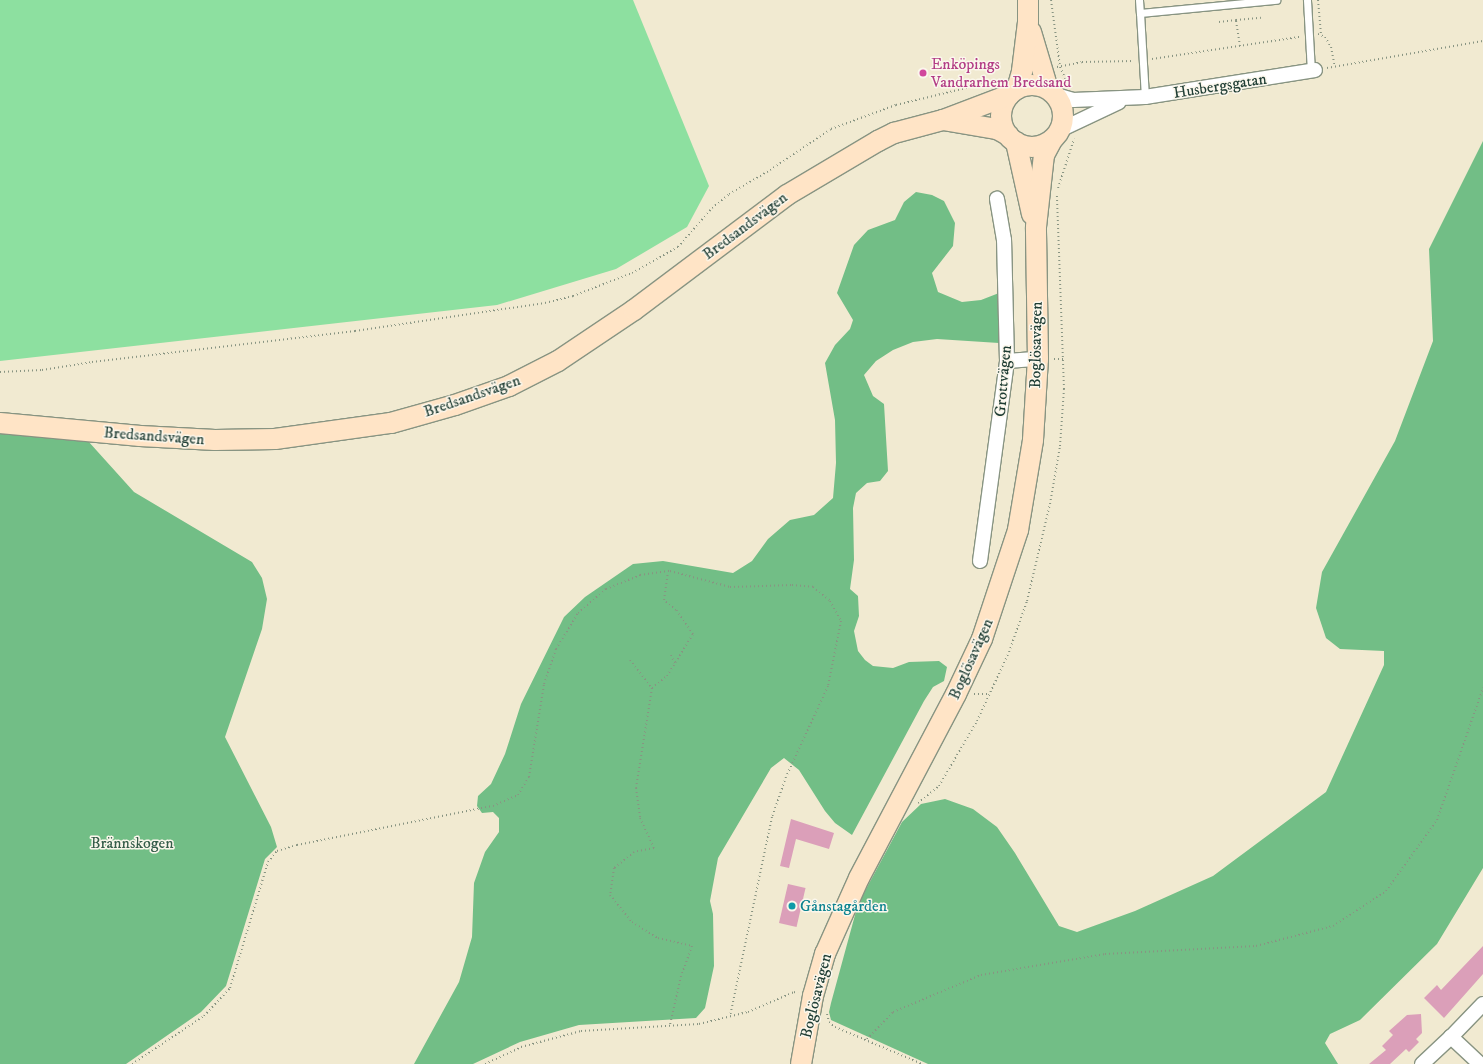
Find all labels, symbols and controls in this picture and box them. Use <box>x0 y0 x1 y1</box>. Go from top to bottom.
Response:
place label: Enköpings Vandrarhem Bredsand <box>931 54 1071 92</box>
marker: Enköpings Vandrarhem Bredsand <box>918 68 928 78</box>
street label: Husbergsgatan <box>1172 69 1268 103</box>
street label: Bredsandsvägen <box>699 188 791 264</box>
street label: Boglösavägen <box>1026 301 1046 389</box>
street label: Grottvägen <box>990 344 1016 418</box>
street label: Bredsandsvägen <box>421 370 523 422</box>
street label: Bredsandsvägen <box>103 423 205 449</box>
street label: Boglösavägen <box>945 615 997 703</box>
park label: Brännskogen <box>90 833 174 853</box>
place label: Gånstagården <box>800 896 887 916</box>
marker: Gånstagården <box>787 901 797 911</box>
street label: Boglösavägen <box>796 952 836 1040</box>

